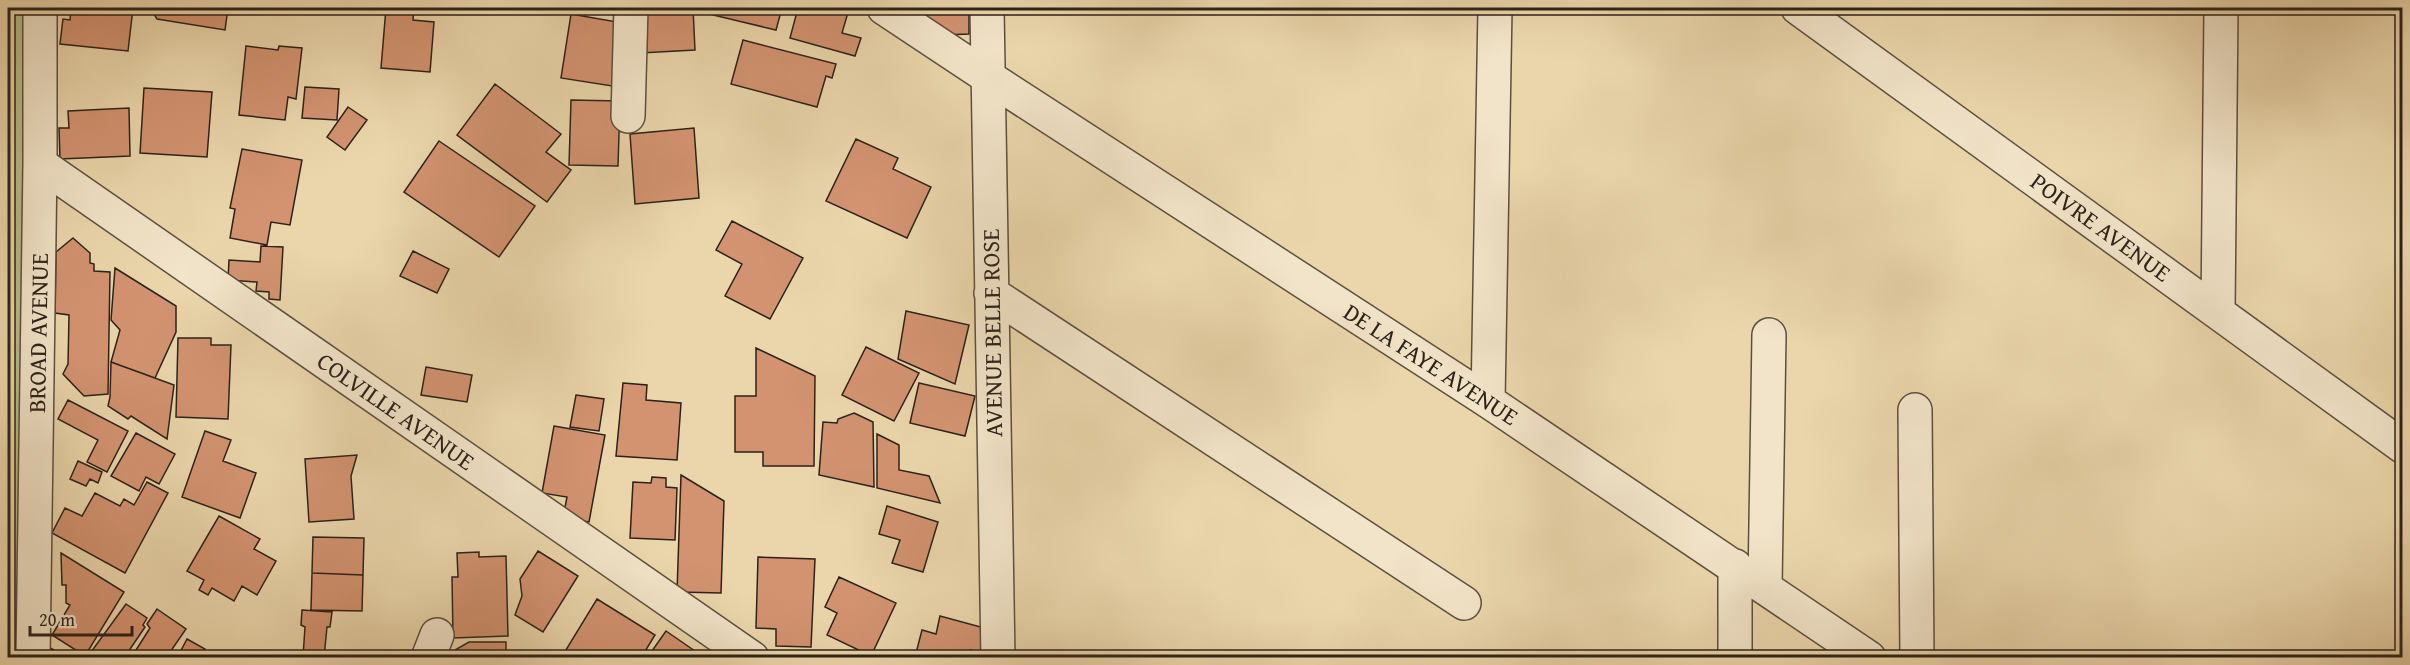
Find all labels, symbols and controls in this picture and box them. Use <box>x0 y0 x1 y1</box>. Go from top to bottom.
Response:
street label: POIVRE AVENUE <box>2024 164 2178 290</box>
street label: AVENUE BELLE ROSE <box>973 229 1011 437</box>
street label: BROAD AVENUE <box>19 253 57 413</box>
street label: DE LA FAYE AVENUE <box>1337 294 1525 434</box>
street label: COLVILLE AVENUE <box>310 344 482 478</box>
scale bar <box>30 599 132 637</box>
text: 20 m <box>39 606 75 633</box>

